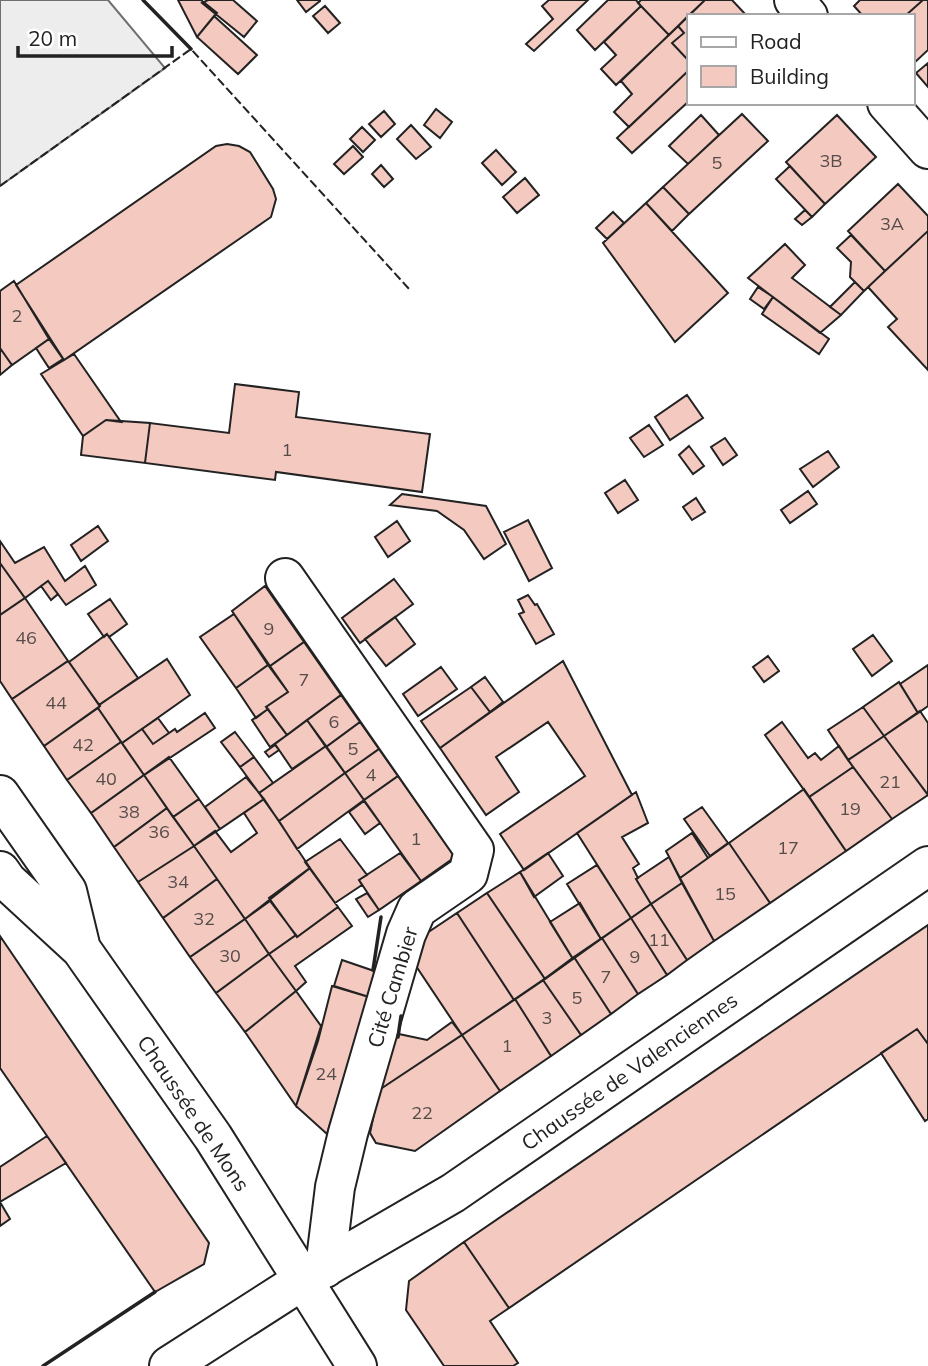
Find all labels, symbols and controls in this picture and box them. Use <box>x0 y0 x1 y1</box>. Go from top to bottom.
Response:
scale bar <box>18 14 172 58</box>
legend <box>687 14 914 105</box>
text: 20 m <box>28 25 77 51</box>
text: Road <box>750 28 801 54</box>
text: Building <box>750 63 829 89</box>
house number: 3B <box>819 149 843 172</box>
house number: 5 <box>712 151 723 174</box>
house number: 3A <box>880 212 904 235</box>
house number: 2 <box>12 304 22 327</box>
house number: 1 <box>282 438 292 461</box>
house number: 9 <box>264 617 274 640</box>
house number: 46 <box>15 626 37 649</box>
house number: 7 <box>299 668 309 691</box>
house number: 44 <box>45 691 67 714</box>
house number: 6 <box>329 710 339 733</box>
house number: 42 <box>72 733 94 756</box>
house number: 5 <box>348 737 359 760</box>
house number: 4 <box>366 763 377 786</box>
house number: 40 <box>95 767 117 790</box>
house number: 21 <box>879 770 901 793</box>
house number: 19 <box>839 797 861 820</box>
house number: 38 <box>118 800 140 823</box>
house number: 36 <box>148 820 170 843</box>
house number: 1 <box>411 827 421 850</box>
house number: 17 <box>777 836 799 859</box>
house number: 34 <box>167 870 189 893</box>
house number: 15 <box>714 882 736 905</box>
house number: 32 <box>193 907 215 930</box>
street label: Cité Cambier <box>361 923 423 1051</box>
house number: 11 <box>648 928 670 951</box>
house number: 30 <box>219 944 241 967</box>
house number: 9 <box>630 945 640 968</box>
house number: 7 <box>601 965 611 988</box>
street label: Chaussée de Valenciennes <box>516 986 742 1156</box>
house number: 5 <box>572 986 583 1009</box>
house number: 3 <box>542 1006 552 1029</box>
street label: Chaussée de Mons <box>132 1030 256 1196</box>
house number: 1 <box>502 1034 512 1057</box>
house number: 24 <box>315 1062 337 1085</box>
house number: 22 <box>411 1101 433 1124</box>

